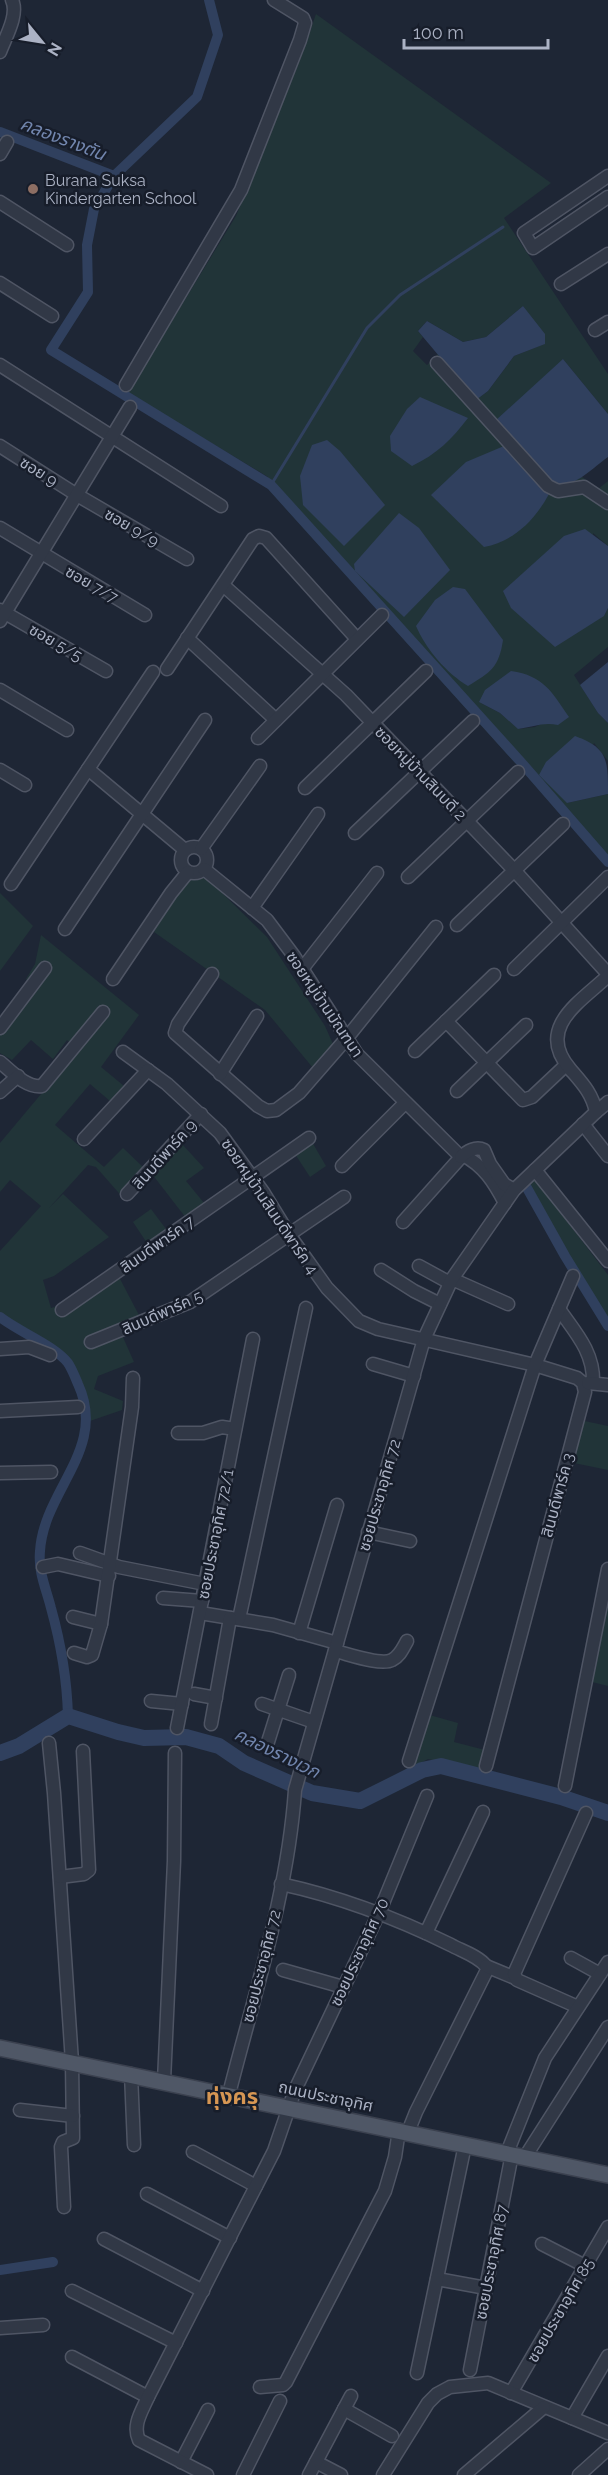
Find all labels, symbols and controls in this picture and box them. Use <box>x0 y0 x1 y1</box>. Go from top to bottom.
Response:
north arrow <box>12 12 72 72</box>
scale bar <box>404 12 548 50</box>
text: 100 m <box>413 22 464 43</box>
text: N <box>43 39 66 59</box>
water label: คลองรางตัน <box>18 113 110 165</box>
place label: Burana Suksa Kindergarten School <box>45 171 197 208</box>
marker: Burana Suksa Kindergarten School <box>26 182 40 196</box>
street label: ซอย 9 <box>16 452 61 490</box>
street label: ซอย 9/9 <box>101 504 162 551</box>
street label: ซอย 7/7 <box>62 562 122 607</box>
street label: ซอย 5/5 <box>26 620 86 665</box>
street label: ซอยหมู่บ้านสินบดี 2 <box>371 722 470 824</box>
street label: ซอยหมู่บ้านมัณฑนา <box>282 948 367 1061</box>
street label: สินบดีพาร์ค 9 <box>128 1116 201 1193</box>
street label: ซอยหมู่บ้านสินบดีพาร์ค 4 <box>217 1135 322 1278</box>
street label: สินบดีพาร์ค 7 <box>116 1212 198 1277</box>
street label: สินบดีพาร์ค 5 <box>119 1286 206 1339</box>
street label: ซอยประชาอุทิศ 72 <box>354 1437 405 1553</box>
street label: สินบดีพาร์ค 3 <box>537 1451 578 1539</box>
street label: ซอยประชาอุทิศ 72/1 <box>194 1467 237 1601</box>
water label: คลองรางเวก <box>231 1723 324 1783</box>
street label: ซอยประชาอุทิศ 70 <box>326 1895 393 2009</box>
street label: ซอยประชาอุทิศ 72 <box>238 1908 285 2025</box>
street label: ถนนประชาอุทิศ <box>277 2077 375 2116</box>
district label: ทุ่งครุ <box>206 2083 258 2110</box>
street label: ซอยประชาอุทิศ 87 <box>471 2202 512 2321</box>
street label: ซอยประชาอุทิศ 85 <box>523 2255 598 2366</box>

